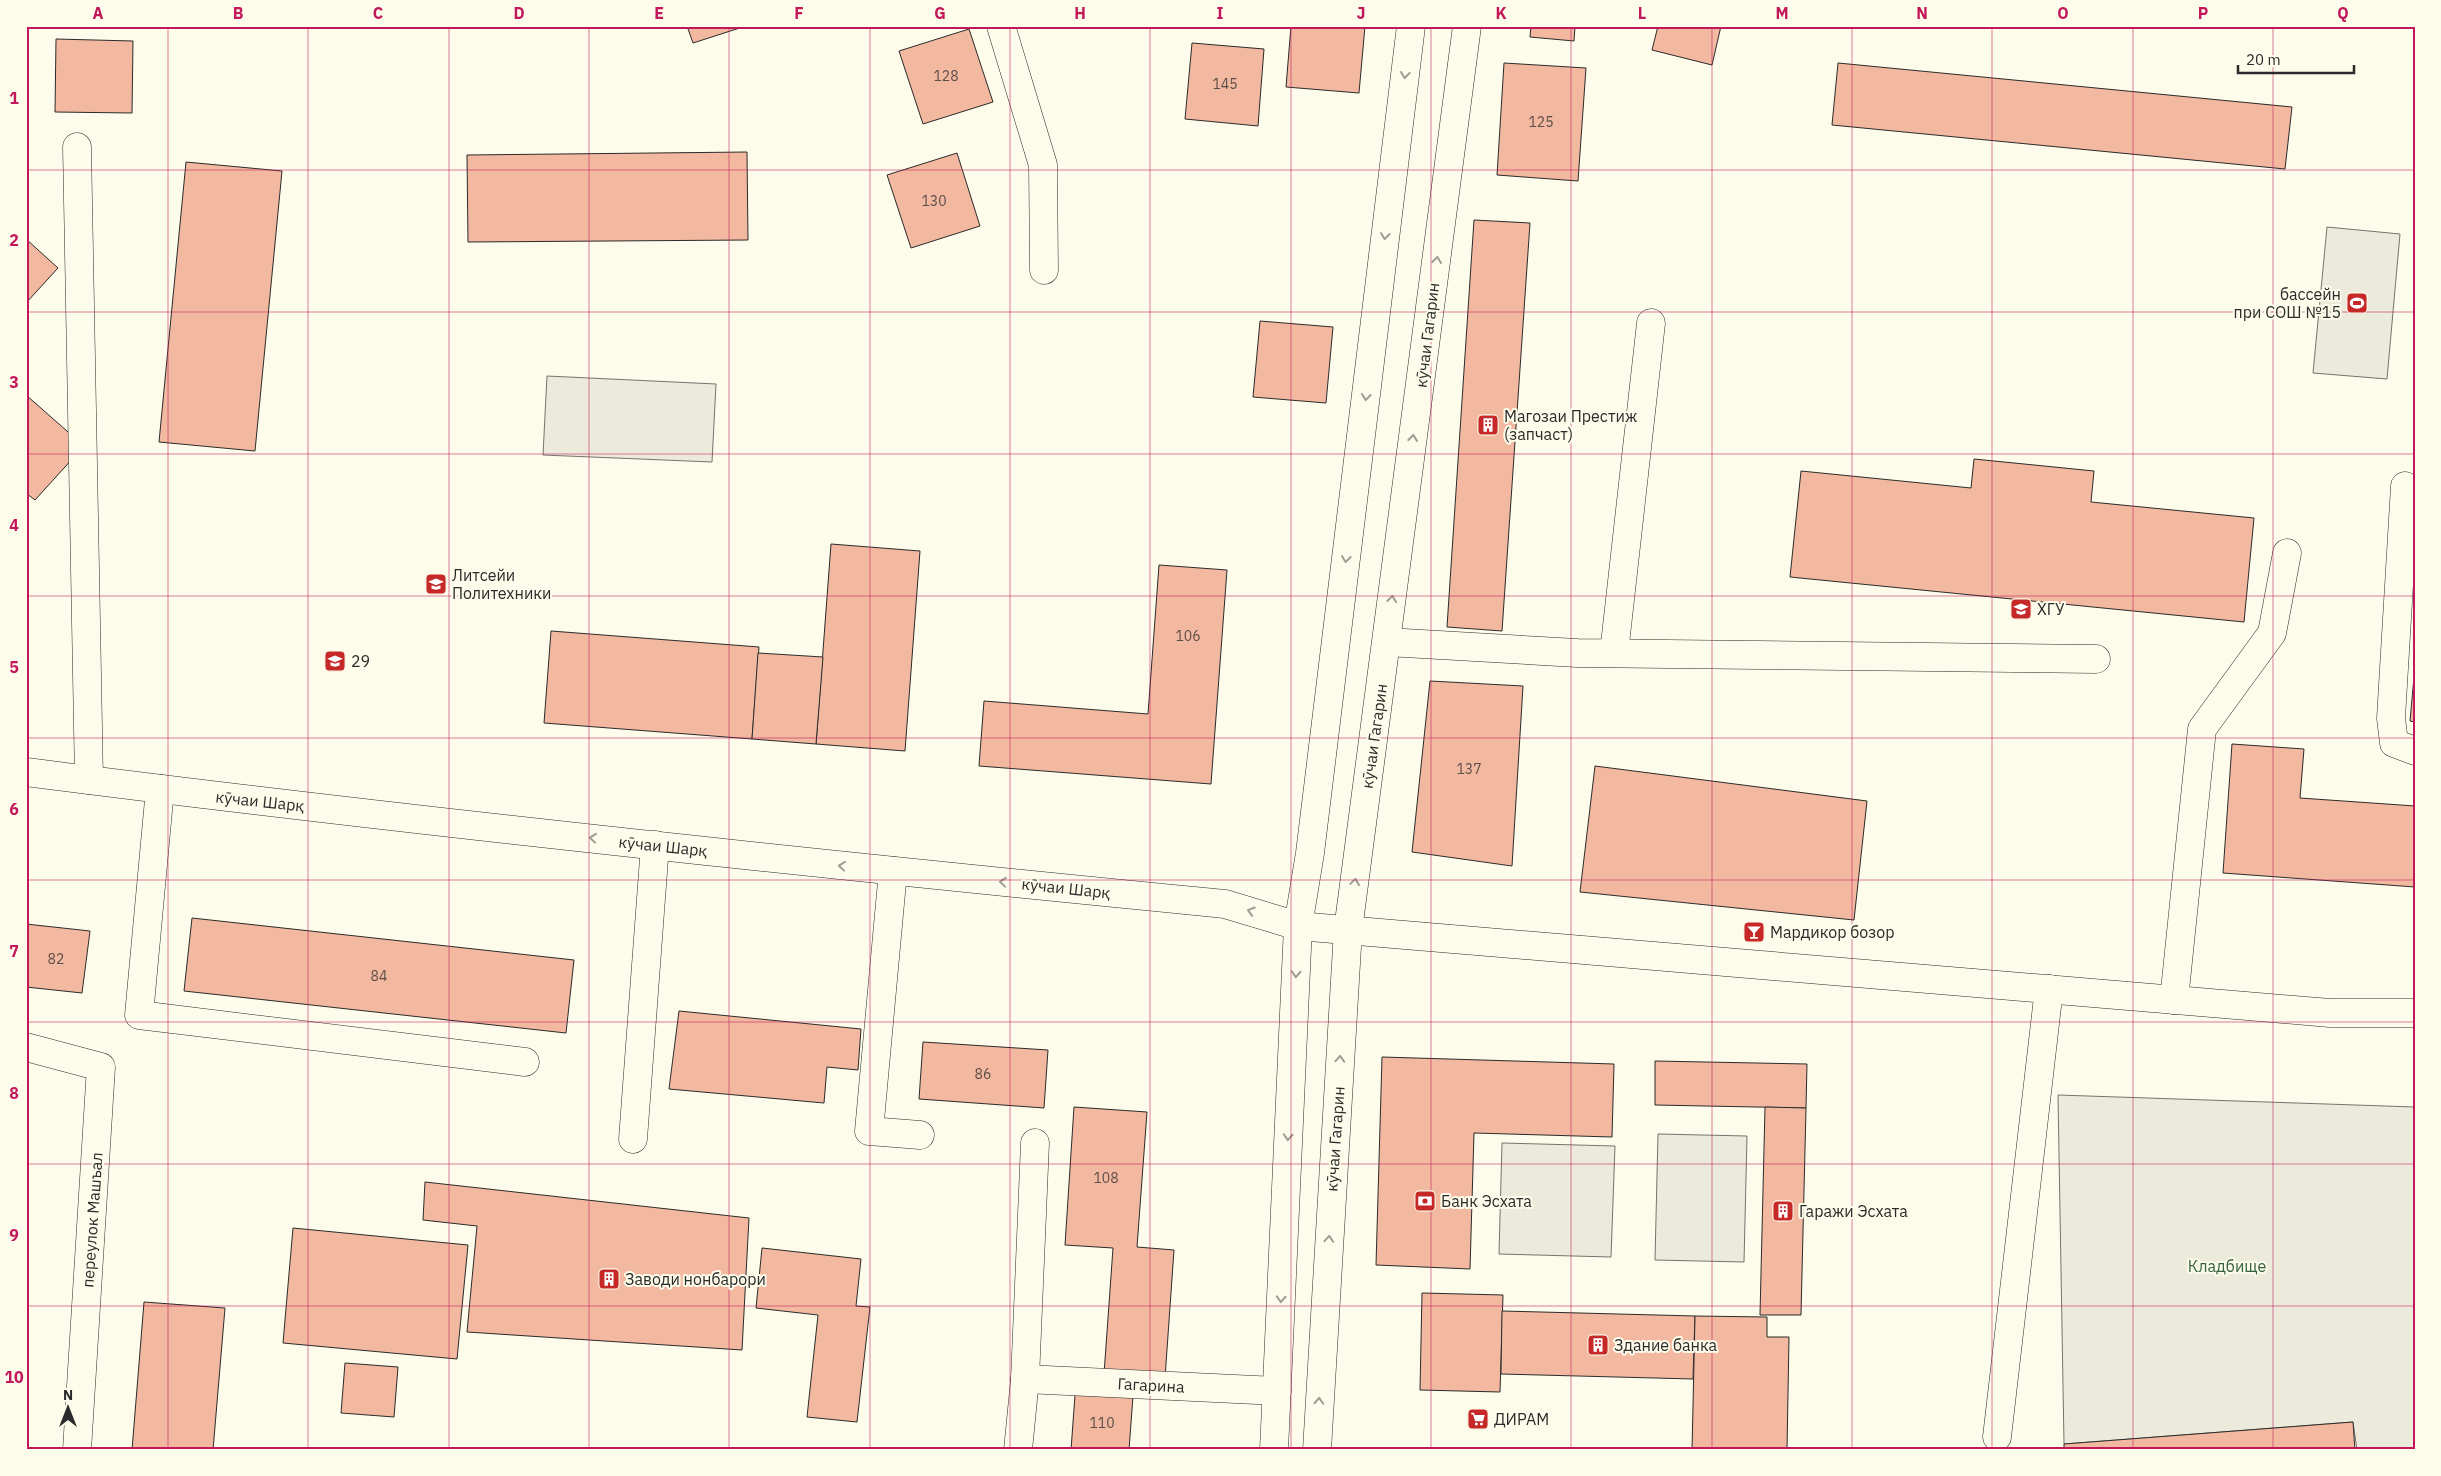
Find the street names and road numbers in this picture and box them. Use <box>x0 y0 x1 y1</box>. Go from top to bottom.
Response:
street label: кӯчаи Гагарин <box>1411 281 1443 389</box>
street label: кӯчаи Гагарин <box>1357 682 1391 790</box>
street label: кӯчаи Шарқ <box>215 786 305 816</box>
street label: кӯчаи Шарқ <box>618 831 708 861</box>
street label: кӯчаи Шарқ <box>1021 873 1111 903</box>
street label: кӯчаи Гагарин <box>1321 1086 1349 1192</box>
street label: переулок Машъал <box>77 1152 107 1288</box>
street label: Гагарина <box>1117 1373 1185 1397</box>

